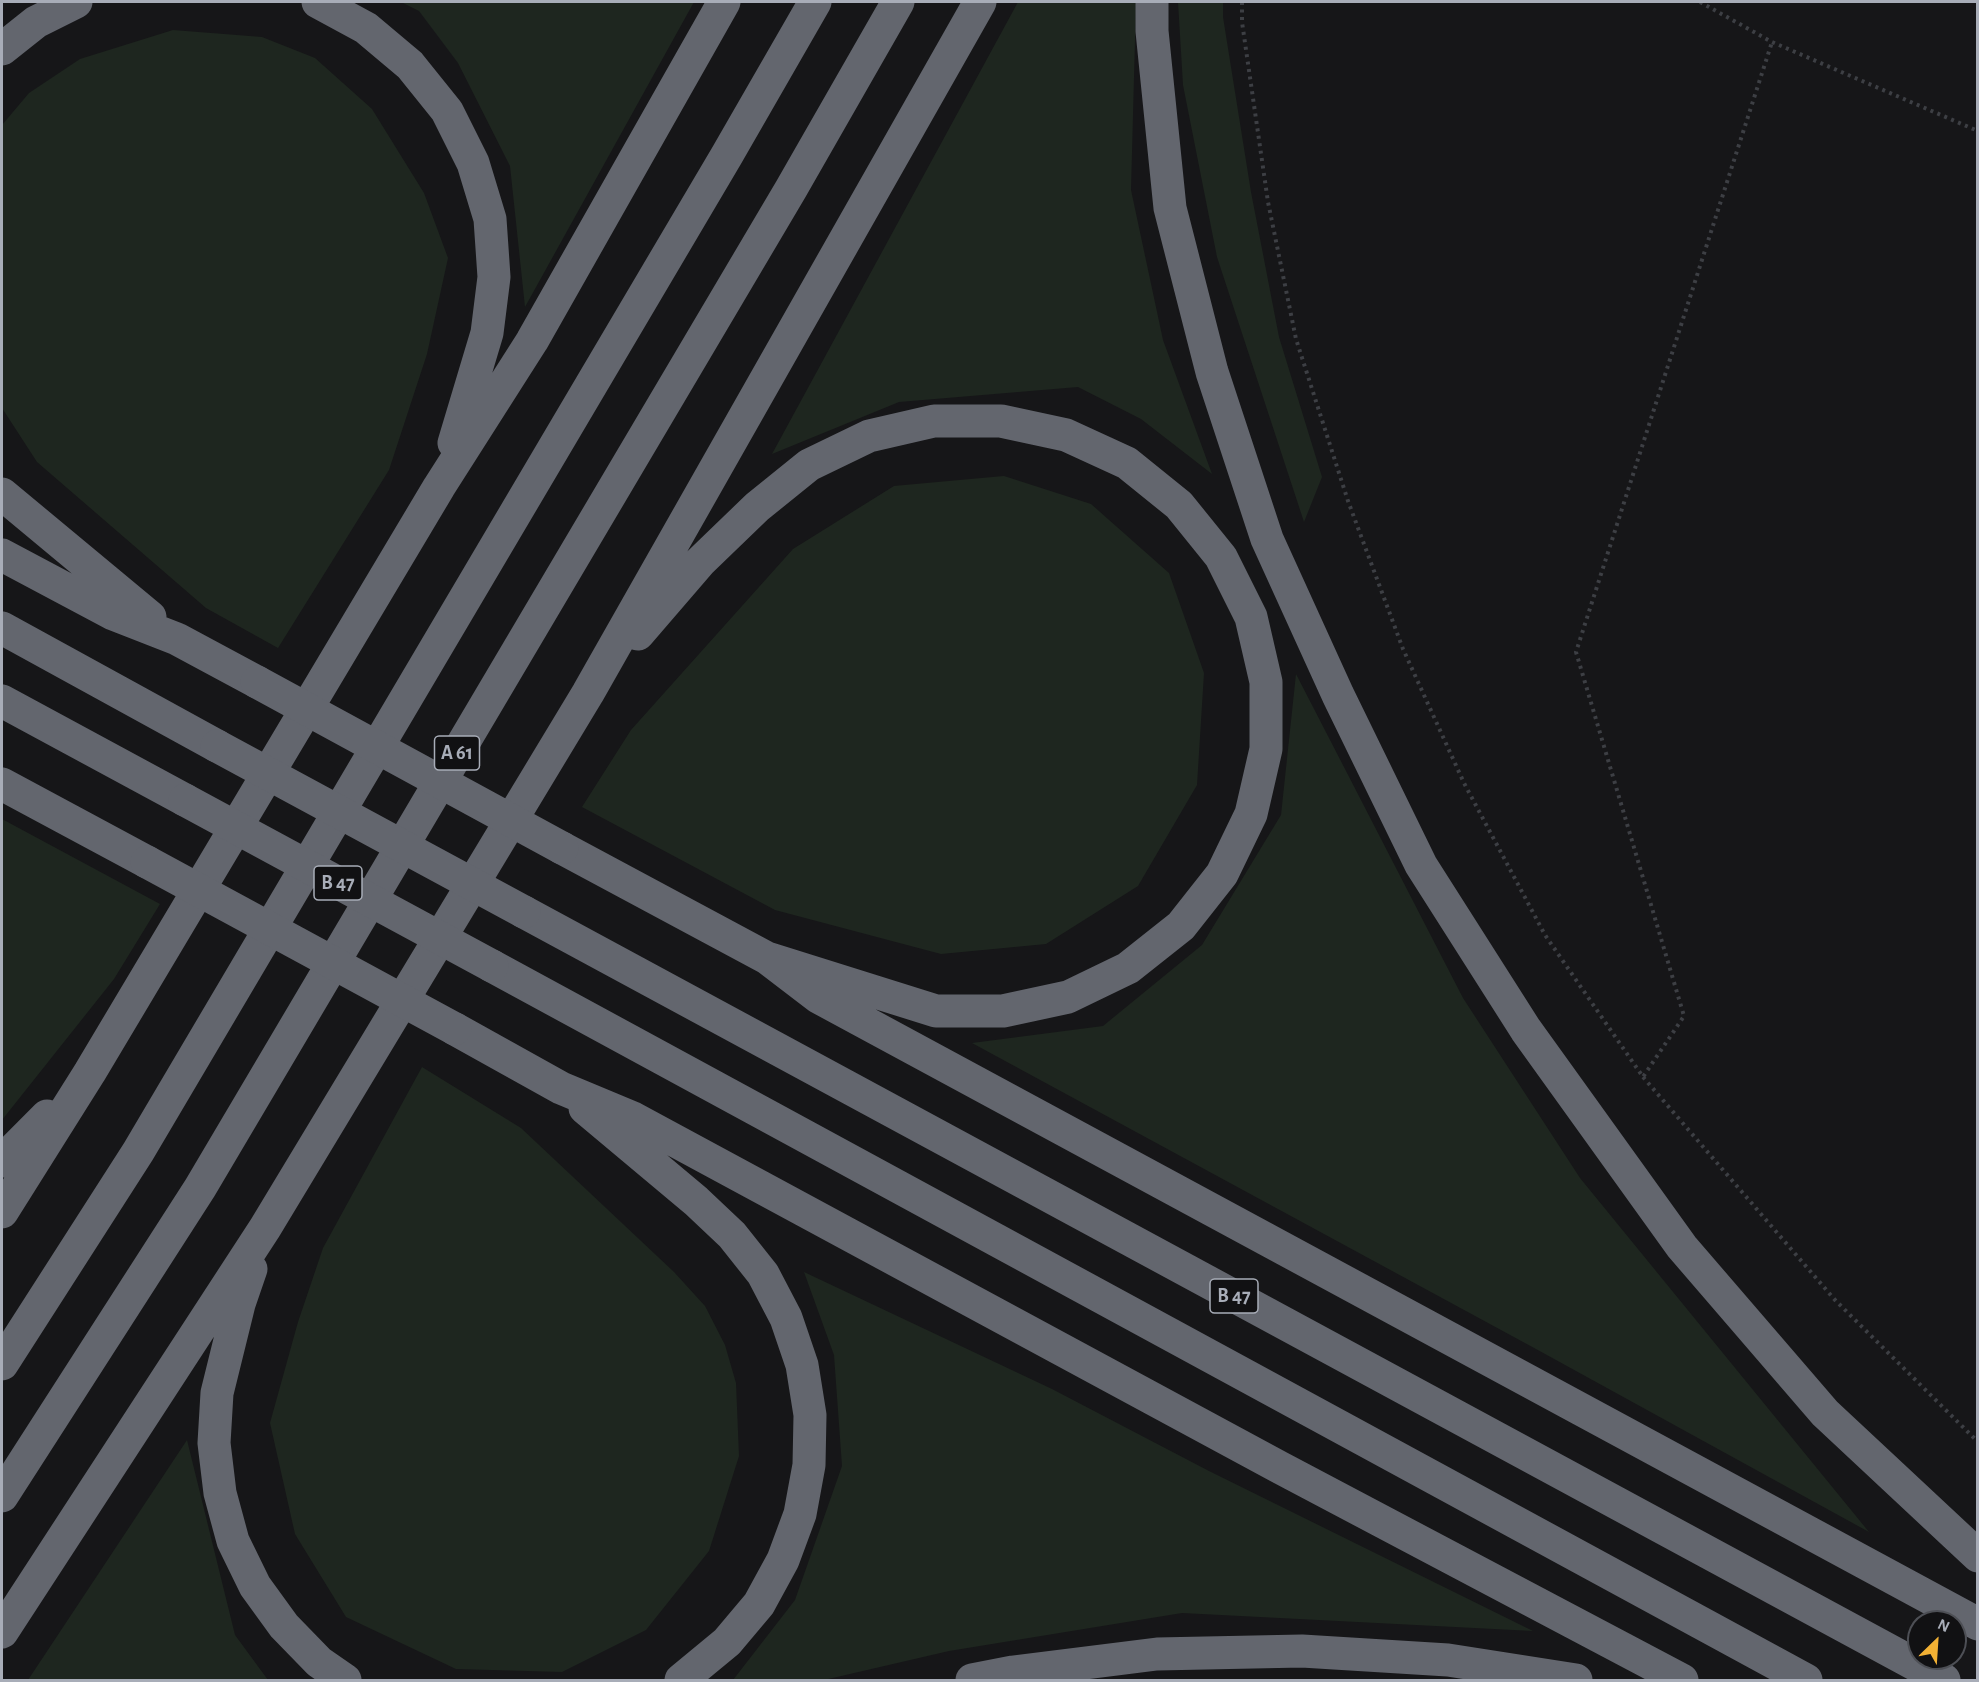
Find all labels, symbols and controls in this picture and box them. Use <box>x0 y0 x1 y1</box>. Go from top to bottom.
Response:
road number: A 61 <box>434 736 480 770</box>
road number: B 47 <box>314 866 362 900</box>
road number: B 47 <box>1210 1279 1258 1313</box>
north arrow <box>1907 1610 1967 1670</box>
text: N <box>1935 1616 1952 1635</box>

